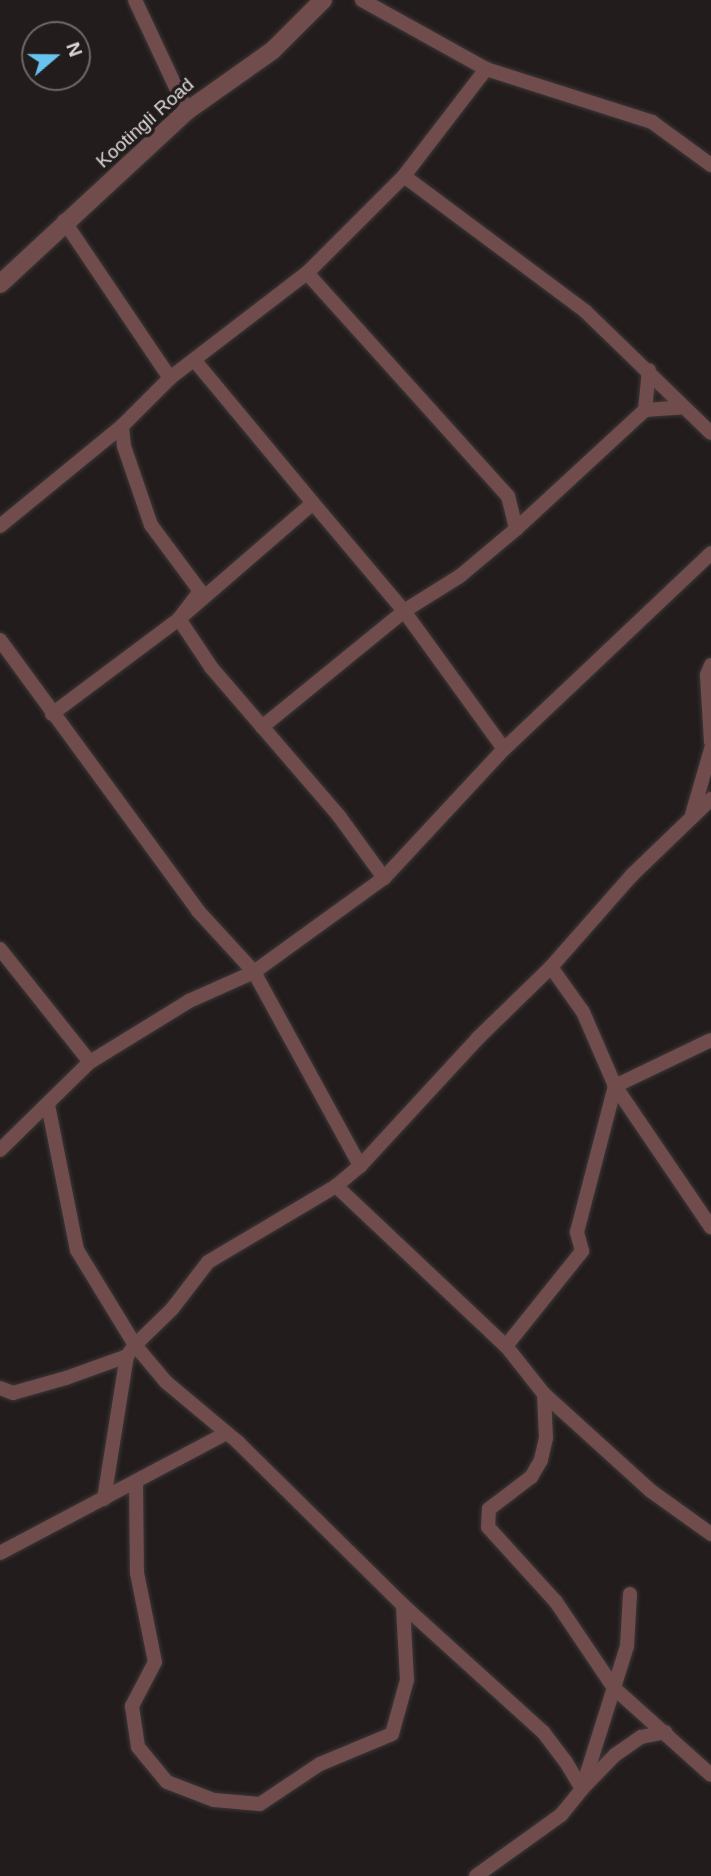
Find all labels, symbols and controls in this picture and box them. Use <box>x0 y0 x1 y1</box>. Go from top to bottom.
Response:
north arrow <box>21 21 91 91</box>
text: N <box>62 39 87 59</box>
street label: Kootingli Road <box>91 73 199 173</box>

